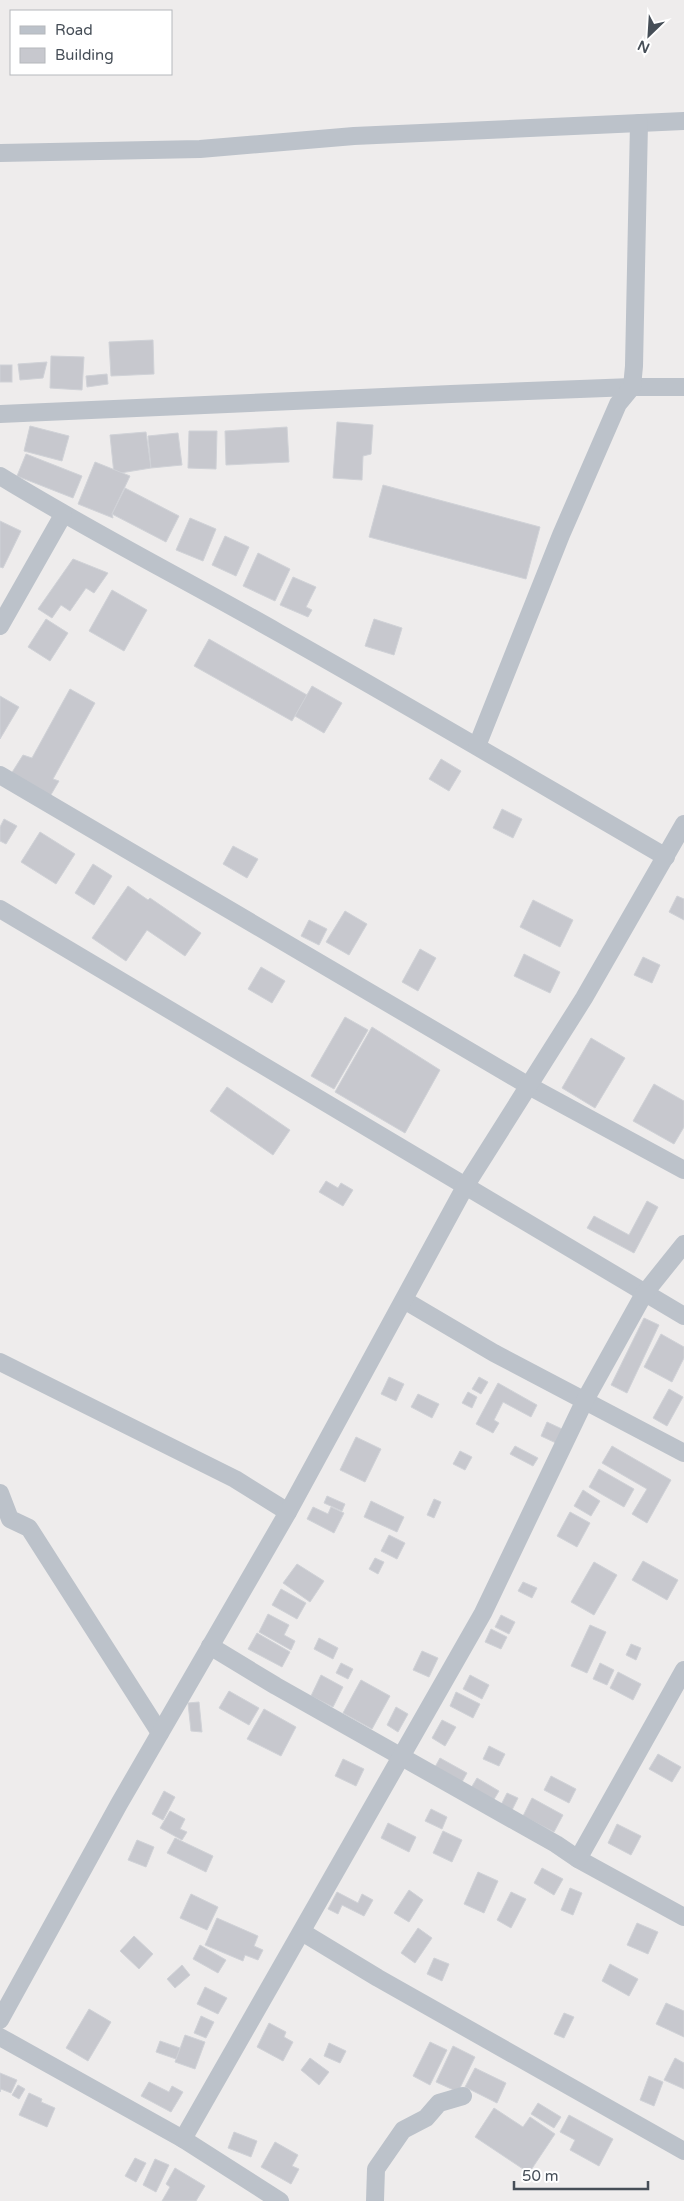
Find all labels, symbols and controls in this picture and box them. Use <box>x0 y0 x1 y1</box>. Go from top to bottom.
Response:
legend <box>10 10 172 75</box>
north arrow <box>624 10 674 60</box>
text: Road <box>55 21 93 39</box>
text: N <box>635 36 652 56</box>
text: Building <box>55 46 114 64</box>
scale bar <box>514 2158 648 2190</box>
text: 50 m <box>522 2167 559 2185</box>

